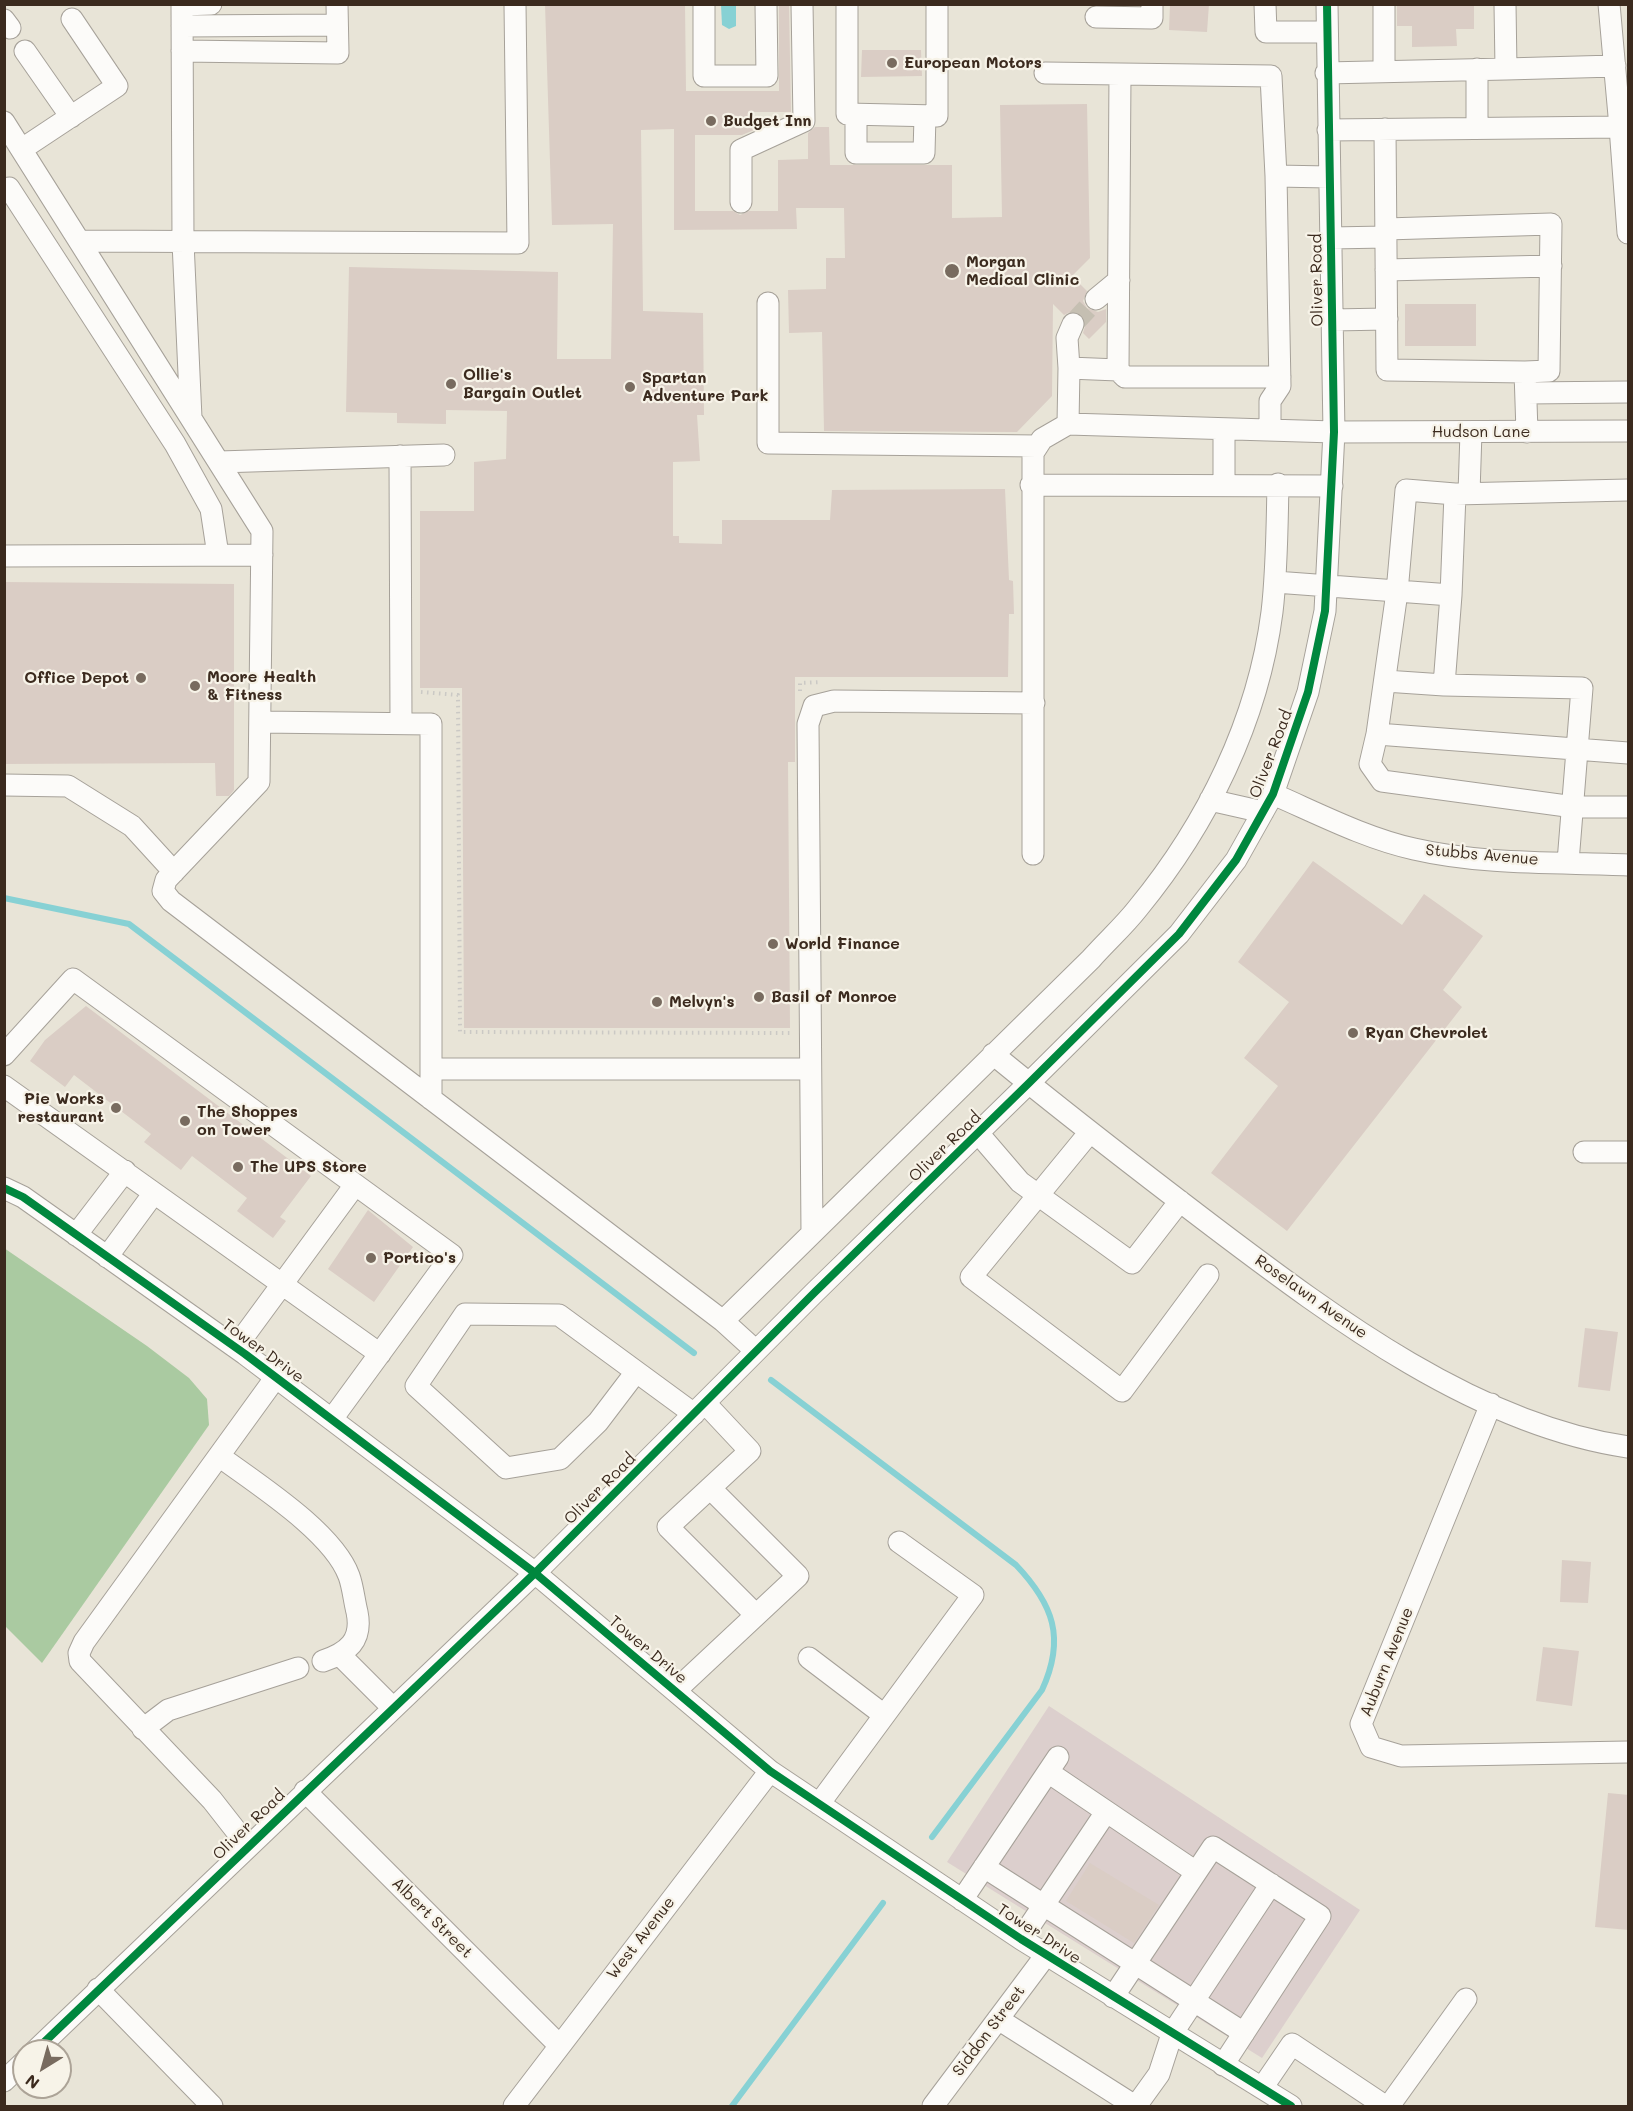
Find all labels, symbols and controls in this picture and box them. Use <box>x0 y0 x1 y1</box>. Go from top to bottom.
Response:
place label: European Motors <box>904 53 1042 73</box>
marker: European Motors <box>885 56 899 70</box>
place label: Budget Inn <box>723 111 812 131</box>
marker: Budget Inn <box>704 114 718 128</box>
street label: Oliver Road <box>1307 233 1327 327</box>
place label: Morgan Medical Clinic <box>966 252 1079 290</box>
marker: Morgan Medical Clinic <box>943 262 961 280</box>
place label: Ollie's Bargain Outlet <box>463 365 582 403</box>
place label: Spartan Adventure Park <box>642 368 768 406</box>
marker: Ollie's Bargain Outlet <box>444 377 458 391</box>
marker: Spartan Adventure Park <box>623 380 637 394</box>
street label: Hudson Lane <box>1432 422 1530 442</box>
place label: Moore Health & Fitness <box>207 667 316 705</box>
place label: Office Depot <box>24 668 129 688</box>
marker: Office Depot <box>134 671 148 685</box>
marker: Moore Health & Fitness <box>188 679 202 693</box>
street label: Oliver Road <box>1245 707 1297 801</box>
street label: Stubbs Avenue <box>1425 840 1539 870</box>
place label: World Finance <box>785 934 900 954</box>
marker: World Finance <box>766 937 780 951</box>
place label: Basil of Monroe <box>771 987 897 1007</box>
marker: Basil of Monroe <box>752 990 766 1004</box>
place label: Melvyn's <box>669 992 735 1012</box>
marker: Melvyn's <box>650 995 664 1009</box>
place label: Ryan Chevrolet <box>1365 1023 1488 1043</box>
marker: Ryan Chevrolet <box>1346 1026 1360 1040</box>
place label: Pie Works restaurant <box>18 1089 104 1127</box>
marker: Pie Works restaurant <box>109 1101 123 1115</box>
place label: The Shoppes on Tower <box>197 1102 298 1140</box>
street label: Oliver Road <box>905 1108 985 1186</box>
marker: The Shoppes on Tower <box>178 1114 192 1128</box>
place label: The UPS Store <box>250 1157 367 1177</box>
marker: The UPS Store <box>231 1160 245 1174</box>
place label: Portico's <box>383 1248 456 1268</box>
marker: Portico's <box>364 1251 378 1265</box>
street label: Roselawn Avenue <box>1251 1251 1371 1343</box>
street label: Tower Drive <box>218 1315 308 1387</box>
street label: Oliver Road <box>560 1449 640 1529</box>
street label: Auburn Avenue <box>1356 1605 1418 1719</box>
street label: Tower Drive <box>605 1612 691 1688</box>
street label: Oliver Road <box>209 1786 289 1864</box>
street label: Albert Street <box>388 1874 476 1962</box>
street label: West Avenue <box>603 1893 679 1983</box>
street label: Tower Drive <box>993 1900 1085 1968</box>
street label: Siddon Street <box>949 1982 1029 2080</box>
north arrow <box>12 2039 72 2099</box>
text: N <box>21 2070 43 2094</box>

